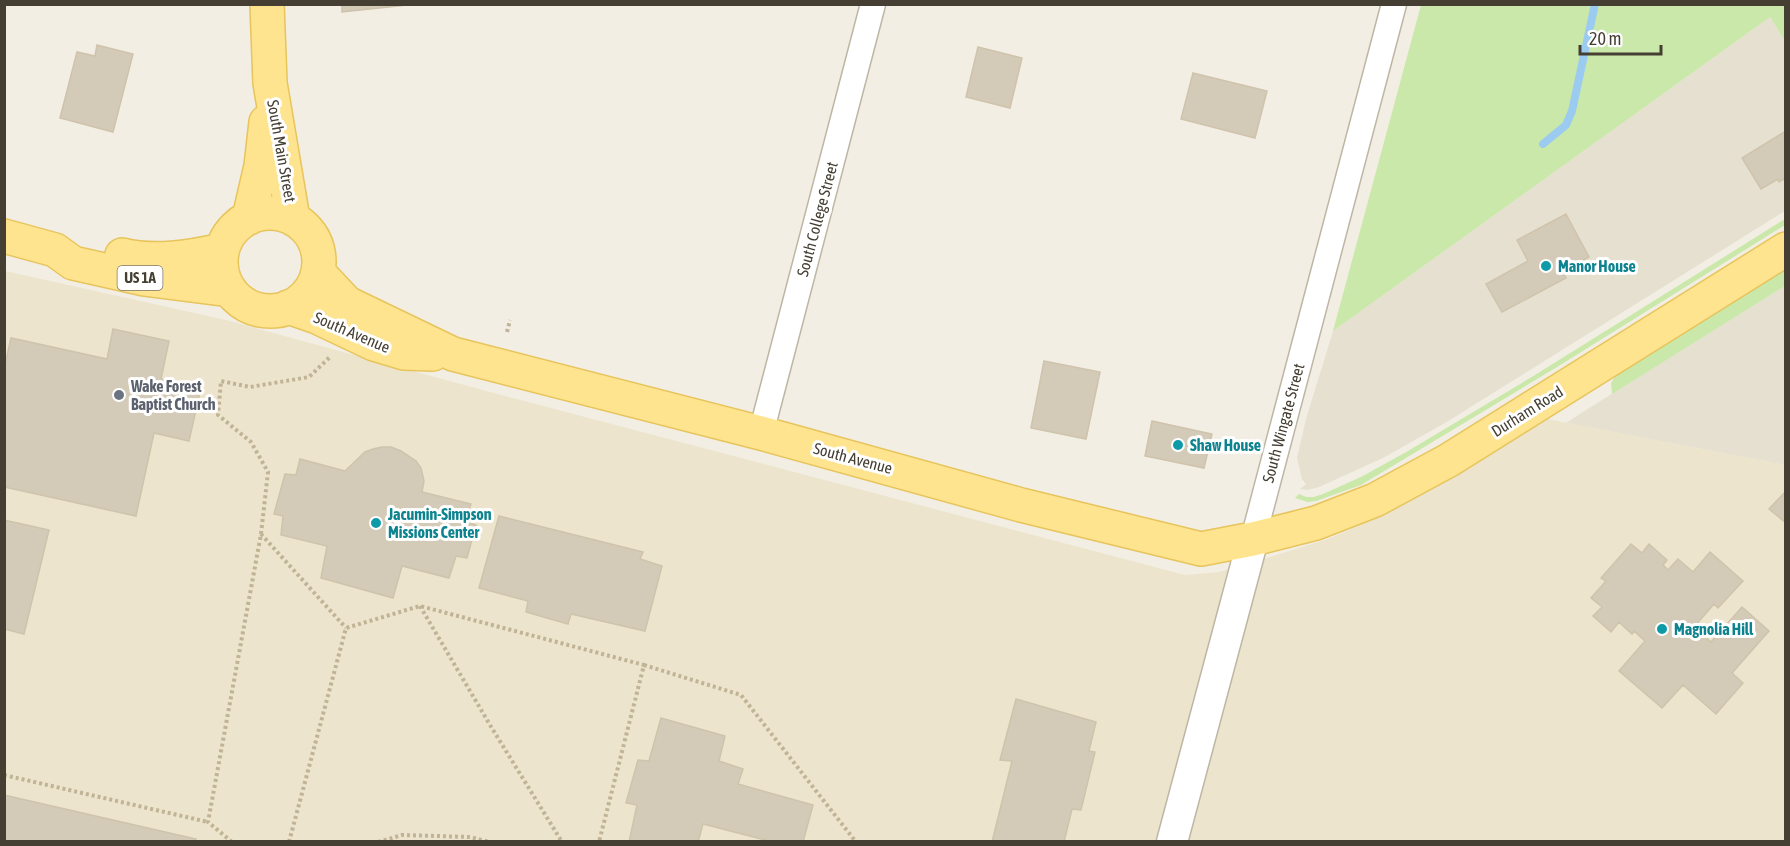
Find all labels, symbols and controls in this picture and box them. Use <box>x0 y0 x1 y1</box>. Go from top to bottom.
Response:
scale bar <box>1580 18 1661 56</box>
text: 20 m <box>1589 28 1621 49</box>
street label: South Main Street <box>264 99 300 204</box>
street label: South College Street <box>793 159 842 279</box>
place label: Manor House <box>1558 257 1636 275</box>
marker: Manor House <box>1539 259 1553 273</box>
road number: US 1A <box>118 266 162 290</box>
street label: South Avenue <box>311 308 393 356</box>
street label: South Wingate Street <box>1258 361 1309 485</box>
place label: Wake Forest Baptist Church <box>130 377 216 413</box>
street label: Durham Road <box>1488 382 1566 440</box>
marker: Wake Forest Baptist Church <box>112 388 126 402</box>
place label: Shaw House <box>1190 436 1261 454</box>
marker: Shaw House <box>1171 438 1185 452</box>
street label: South Avenue <box>812 439 894 477</box>
place label: Jacumin-Simpson Missions Center <box>387 505 492 541</box>
marker: Jacumin-Simpson Missions Center <box>369 516 383 530</box>
place label: Magnolia Hill <box>1674 620 1754 638</box>
marker: Magnolia Hill <box>1655 622 1669 636</box>

